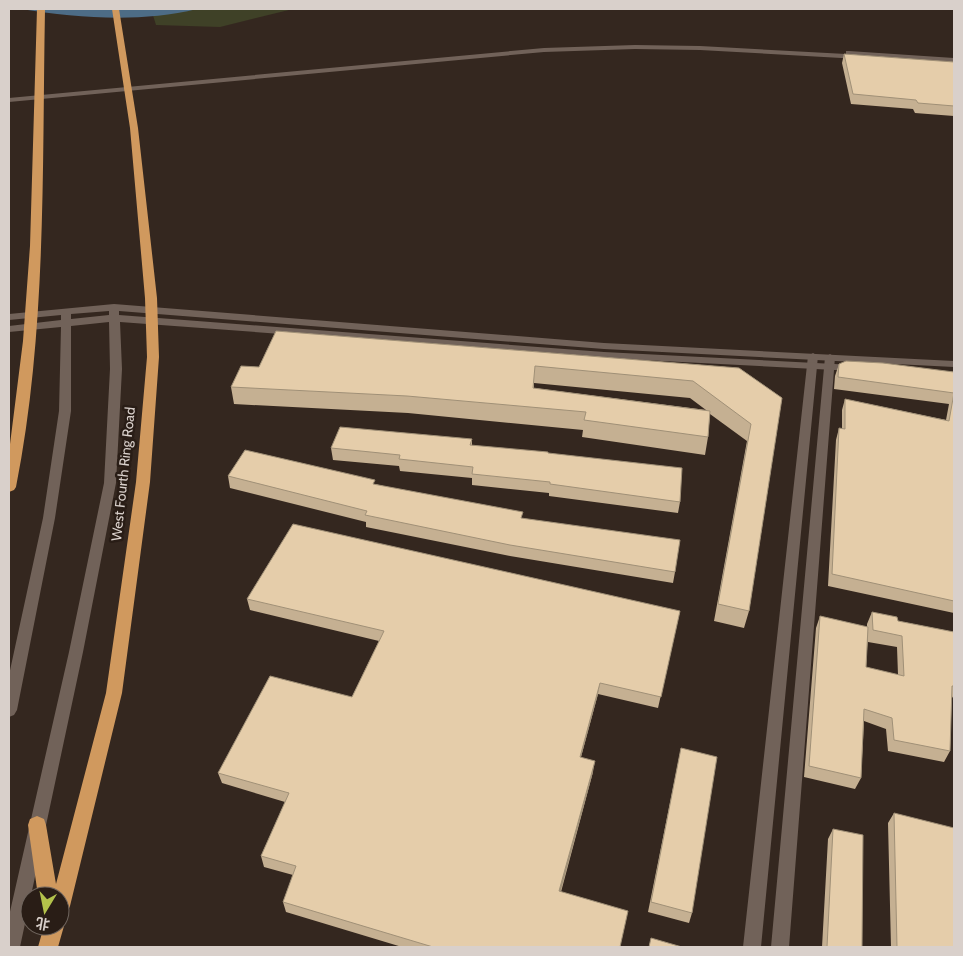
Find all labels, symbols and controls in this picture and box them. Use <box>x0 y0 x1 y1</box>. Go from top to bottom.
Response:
street label: West Fourth Ring Road <box>107 406 139 542</box>
north arrow <box>20 886 70 936</box>
text: 北 <box>34 914 51 934</box>

